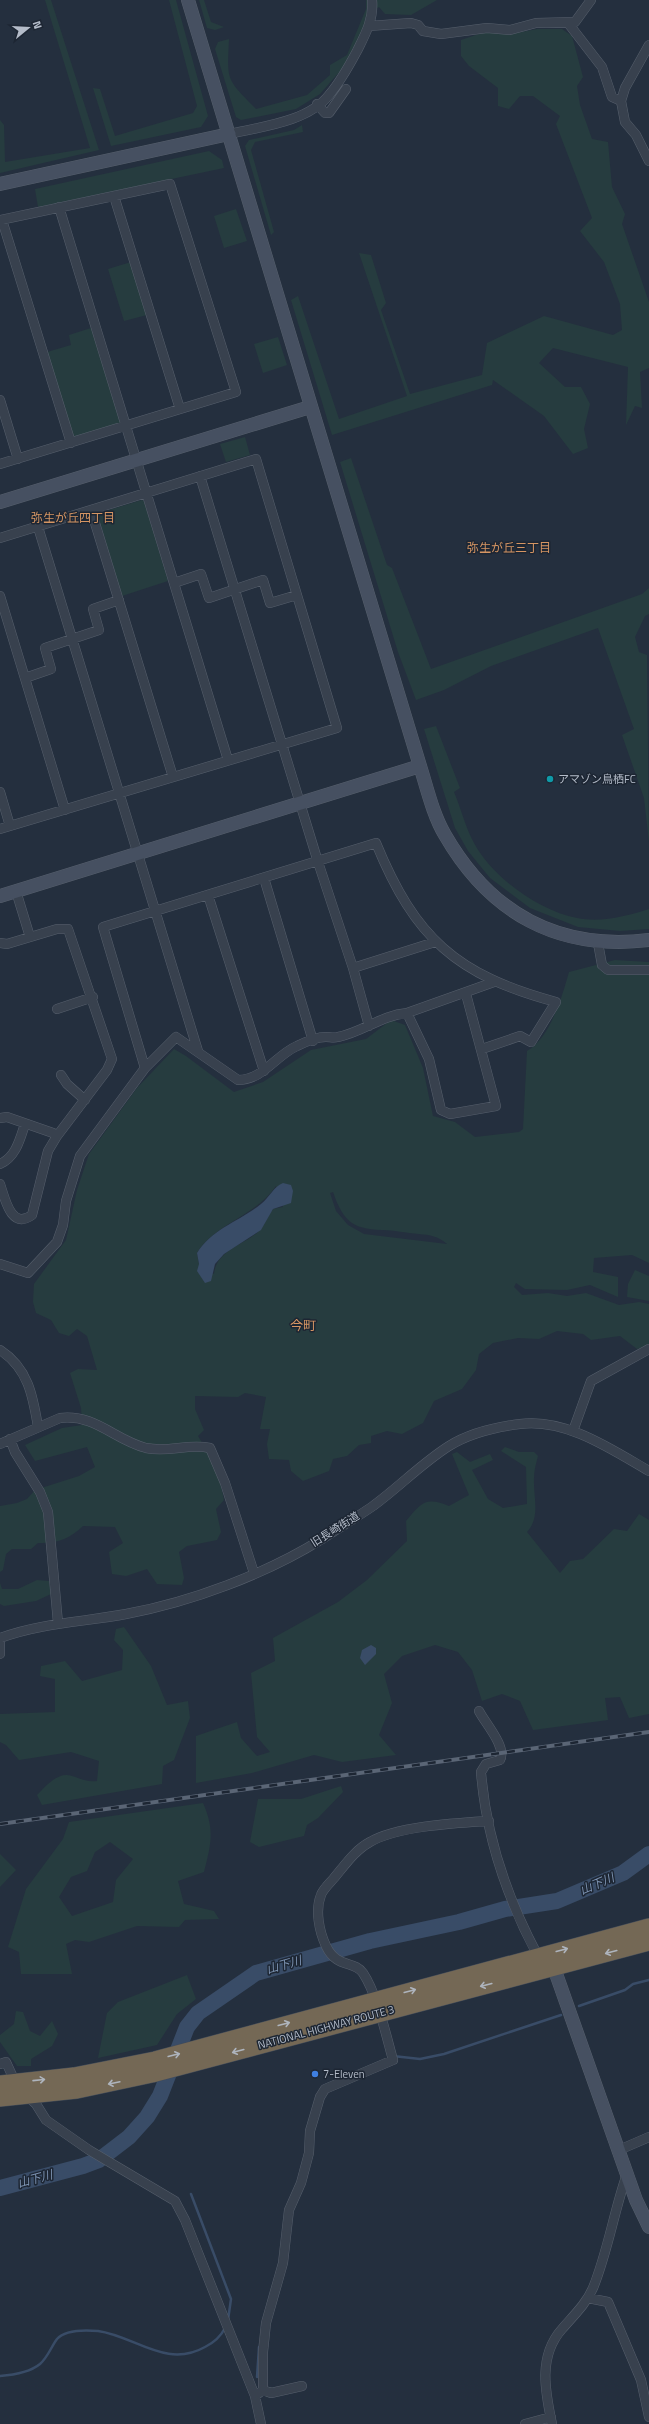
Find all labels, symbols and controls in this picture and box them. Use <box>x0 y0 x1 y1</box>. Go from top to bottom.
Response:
north arrow <box>8 8 48 48</box>
text: N <box>29 19 46 31</box>
district label: 弥生が丘四丁目 <box>31 508 115 527</box>
district label: 弥生が丘三丁目 <box>467 538 551 557</box>
place label: アマゾン鳥栖FC <box>558 771 636 787</box>
marker: アマゾン鳥栖FC <box>545 774 555 784</box>
district label: 今町 <box>290 1315 316 1335</box>
street label: 旧長崎街道 <box>307 1508 363 1550</box>
water label: 山下川 <box>577 1867 619 1899</box>
one-way arrow <box>555 1945 568 1953</box>
one-way arrow <box>605 1949 618 1956</box>
water label: 山下川 <box>264 1950 306 1979</box>
one-way arrow <box>480 1982 493 1990</box>
one-way arrow <box>403 1987 416 1994</box>
street label: NATIONAL HIGHWAY ROUTE 3 <box>256 2001 396 2053</box>
one-way arrow <box>277 2020 290 2028</box>
one-way arrow <box>232 2047 245 2055</box>
one-way arrow <box>167 2051 180 2058</box>
place label: 7-Eleven <box>323 2066 365 2082</box>
marker: 7-Eleven <box>310 2069 320 2079</box>
one-way arrow <box>32 2076 45 2084</box>
one-way arrow <box>108 2079 121 2087</box>
water label: 山下川 <box>15 2164 57 2192</box>

